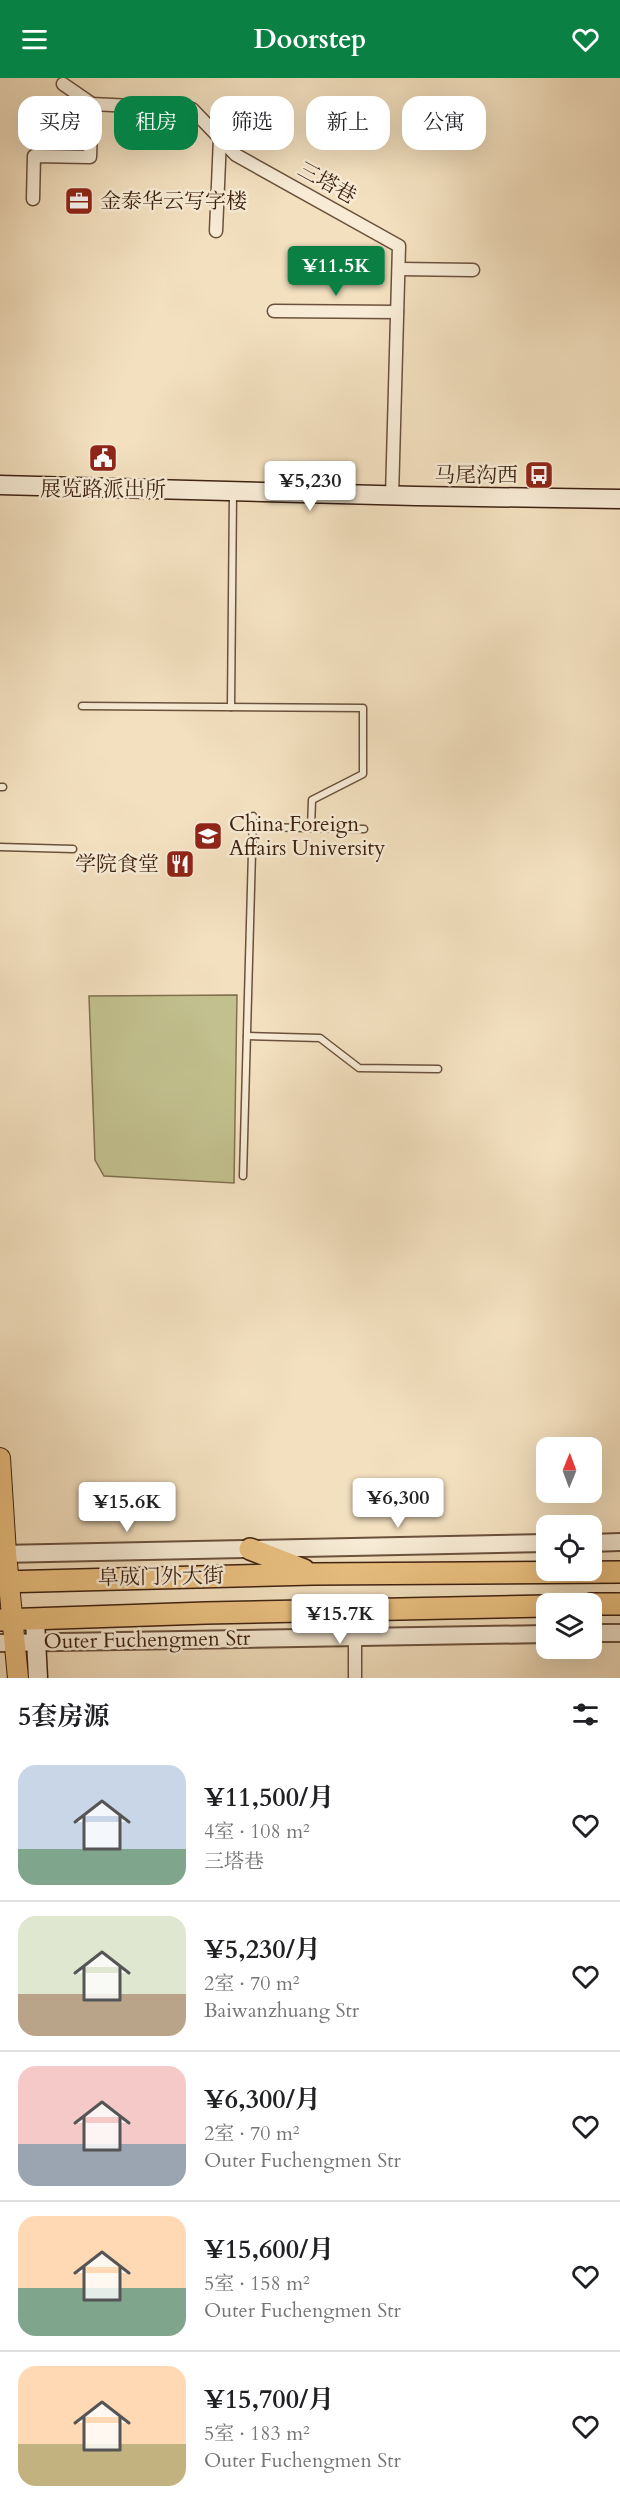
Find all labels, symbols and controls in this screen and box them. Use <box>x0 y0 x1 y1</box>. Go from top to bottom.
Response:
text: Doorstep <box>254 21 366 58</box>
icon: menu <box>18 23 51 56</box>
icon: heart <box>569 23 602 56</box>
chip: 买房 <box>18 96 102 150</box>
chip: 租房 <box>114 96 198 150</box>
chip: 筛选 <box>210 96 294 150</box>
chip: 新上 <box>306 96 390 150</box>
chip: 公寓 <box>402 96 486 150</box>
street label: 三塔巷 <box>292 155 362 211</box>
office icon: 金泰华云写字楼 <box>63 185 95 217</box>
place label: 金泰华云写字楼 <box>100 187 247 216</box>
pin: ¥11.5K <box>287 246 385 297</box>
text: ¥11.5K <box>302 252 370 279</box>
public building icon: 展览路派出所 <box>87 442 119 474</box>
bus stop icon: 马尾沟西 <box>523 459 555 491</box>
pin: ¥5,230 <box>261 461 359 512</box>
place label: 马尾沟西 <box>434 461 518 490</box>
text: ¥5,230 <box>279 467 341 494</box>
place label: 展览路派出所 <box>40 475 166 504</box>
place label: China Foreign Affairs University <box>229 810 385 863</box>
school or university icon: China Foreign Affairs University <box>192 820 224 852</box>
restaurant icon: 学院食堂 <box>164 848 196 880</box>
place label: 学院食堂 <box>75 850 159 879</box>
north arrow <box>536 1437 602 1503</box>
map controls <box>536 1437 602 1659</box>
pin: ¥6,300 <box>349 1478 447 1529</box>
pin: ¥15.6K <box>78 1482 176 1533</box>
text: ¥6,300 <box>367 1484 429 1511</box>
text: ¥15.6K <box>93 1488 161 1515</box>
button: locate <box>536 1515 602 1581</box>
street label: 阜成门外大街 <box>98 1561 224 1593</box>
button: layers <box>536 1593 602 1659</box>
pin: ¥15.7K <box>291 1594 389 1645</box>
text: ¥15.7K <box>306 1600 374 1627</box>
street label: Outer Fuchengmen Str <box>43 1624 251 1656</box>
icon: filters <box>569 1698 602 1731</box>
text: 5套房源 <box>18 1699 109 1734</box>
text: ¥11,500/月 <box>204 1780 334 1815</box>
icon: home <box>66 1789 138 1861</box>
icon: heart <box>569 1809 602 1842</box>
text: 4室 · 108 m² <box>204 1818 310 1845</box>
text: 三塔巷 <box>204 1848 264 1875</box>
text: ¥5,230/月 <box>204 1932 321 1967</box>
icon: home <box>66 1940 138 2012</box>
icon: heart <box>569 1960 602 1993</box>
text: 2室 · 70 m² <box>204 1970 300 1997</box>
text: Baiwanzhuang Str <box>204 1997 359 2024</box>
text: ¥6,300/月 <box>204 2082 321 2117</box>
icon: home <box>66 2090 138 2162</box>
icon: heart <box>569 2110 602 2143</box>
text: 2室 · 70 m² <box>204 2120 300 2147</box>
text: Outer Fuchengmen Str <box>204 2147 401 2174</box>
text: ¥15,600/月 <box>204 2232 334 2267</box>
icon: home <box>66 2240 138 2312</box>
icon: heart <box>569 2260 602 2293</box>
text: 5室 · 158 m² <box>204 2270 310 2297</box>
text: Outer Fuchengmen Str <box>204 2297 401 2324</box>
text: ¥15,700/月 <box>204 2382 334 2417</box>
icon: home <box>66 2390 138 2462</box>
icon: heart <box>569 2410 602 2443</box>
text: 5室 · 183 m² <box>204 2420 310 2447</box>
text: Outer Fuchengmen Str <box>204 2447 401 2474</box>

